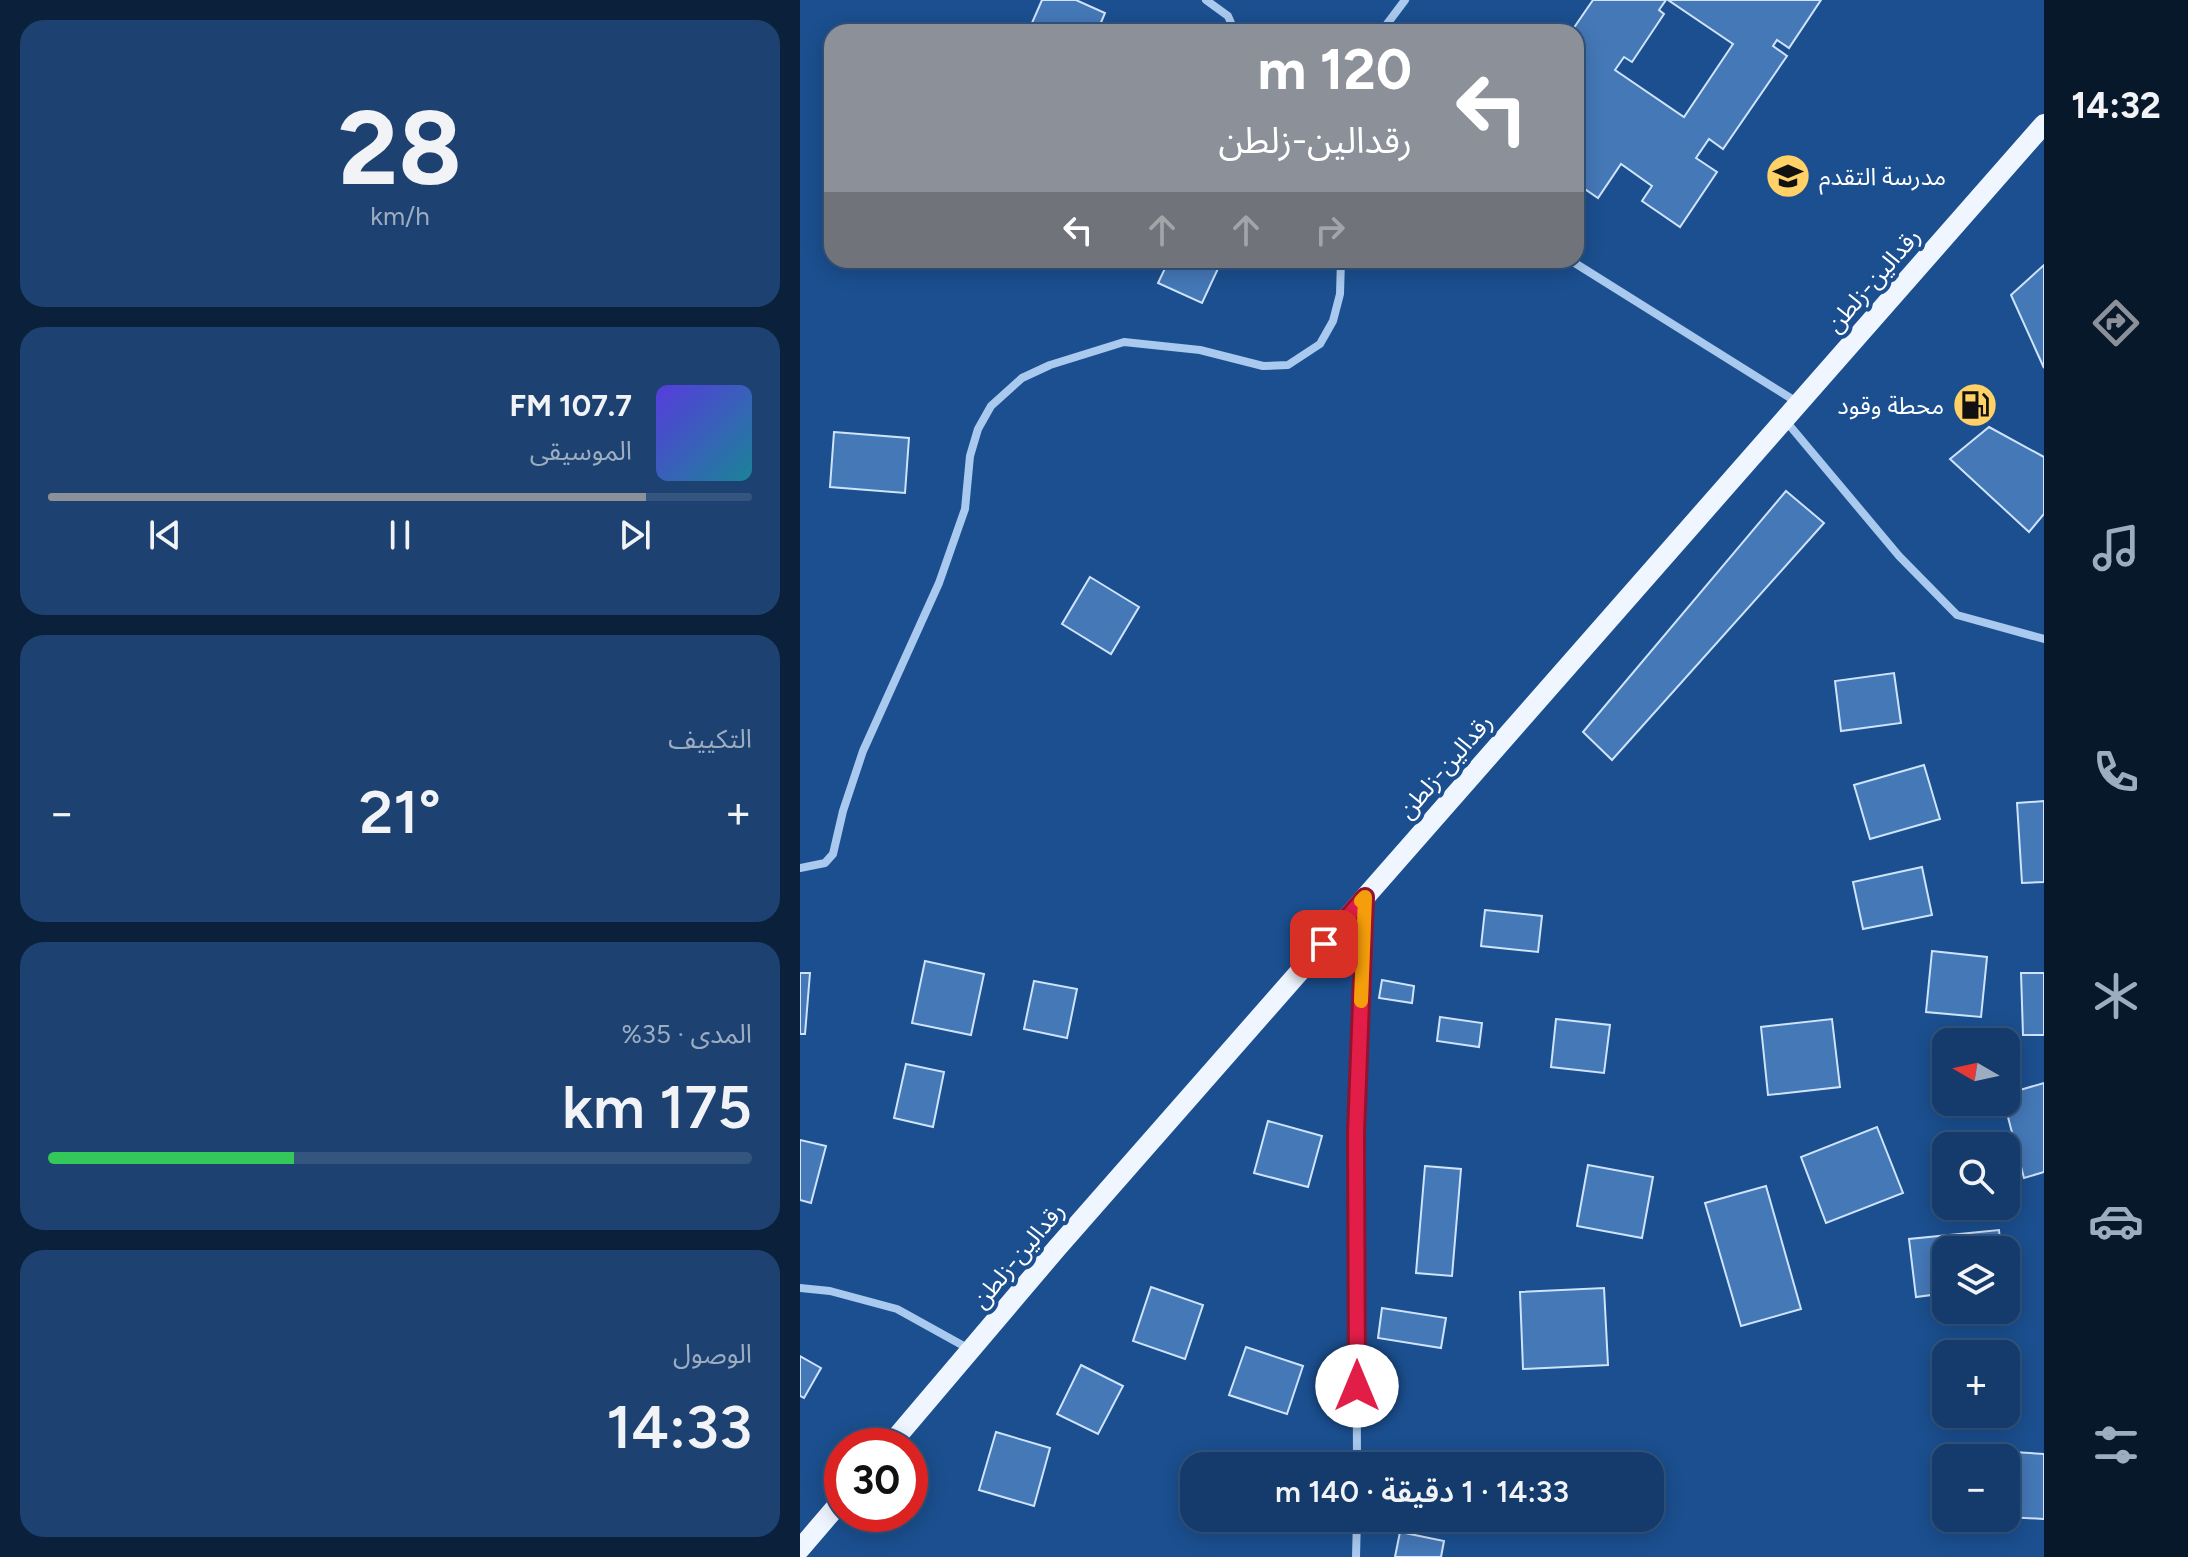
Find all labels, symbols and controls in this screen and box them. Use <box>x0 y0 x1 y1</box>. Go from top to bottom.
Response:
text: 120 m <box>1257 36 1412 103</box>
icon: left <box>1440 56 1544 160</box>
text: 14:32 <box>2071 84 2161 127</box>
text: 28 <box>338 85 462 210</box>
text: رقدالين-زلطن <box>1218 119 1412 162</box>
school or university icon: مدرسة التقدم <box>1764 152 1812 200</box>
place label: مدرسة التقدم <box>1819 162 1946 195</box>
text: km/h <box>370 200 430 232</box>
icon: left <box>1056 208 1100 252</box>
icon: ahead <box>1140 208 1184 252</box>
icon: ahead <box>1224 208 1268 252</box>
icon: right <box>1308 208 1352 252</box>
street label: رقدالين-زلطن <box>1820 222 1926 338</box>
icon: directions <box>2088 295 2144 351</box>
fuel station icon: محطة وقود <box>1951 381 1999 429</box>
text: 107.7 FM <box>510 387 632 424</box>
place label: محطة وقود <box>1837 391 1944 420</box>
text: الموسيقى <box>530 435 632 467</box>
icon: previous <box>143 513 187 557</box>
icon: pause <box>378 513 422 557</box>
icon: next <box>613 513 657 557</box>
icon: music <box>2088 520 2144 576</box>
street label: رقدالين-زلطن <box>1392 708 1498 824</box>
text: التكييف <box>668 723 752 755</box>
icon: phone <box>2088 744 2144 800</box>
text: 21° <box>359 776 441 848</box>
text: − <box>48 786 75 839</box>
text: + <box>725 786 752 839</box>
pin <box>1290 910 1358 978</box>
icon: arrive <box>1302 922 1346 966</box>
icon: climate <box>2088 968 2144 1024</box>
text: المدى · 35% <box>621 1018 752 1050</box>
north arrow <box>1932 1028 2020 1116</box>
map controls <box>1932 1028 2020 1532</box>
text: 175 km <box>562 1071 752 1143</box>
button: search <box>1932 1132 2020 1220</box>
icon: car <box>2088 1193 2144 1249</box>
street label: رقدالين-زلطن <box>965 1196 1071 1314</box>
button: layers <box>1932 1236 2020 1324</box>
text: الوصول <box>673 1338 752 1370</box>
button: + <box>1932 1340 2020 1428</box>
position arrow <box>1315 1344 1399 1428</box>
text: 14:33 <box>606 1391 752 1463</box>
icon: filters <box>2088 1417 2144 1473</box>
speed limit sign: 30 <box>824 1428 928 1532</box>
button: − <box>1932 1444 2020 1532</box>
text: 14:33 · 1 دقيقة · 140 m <box>1275 1473 1569 1510</box>

